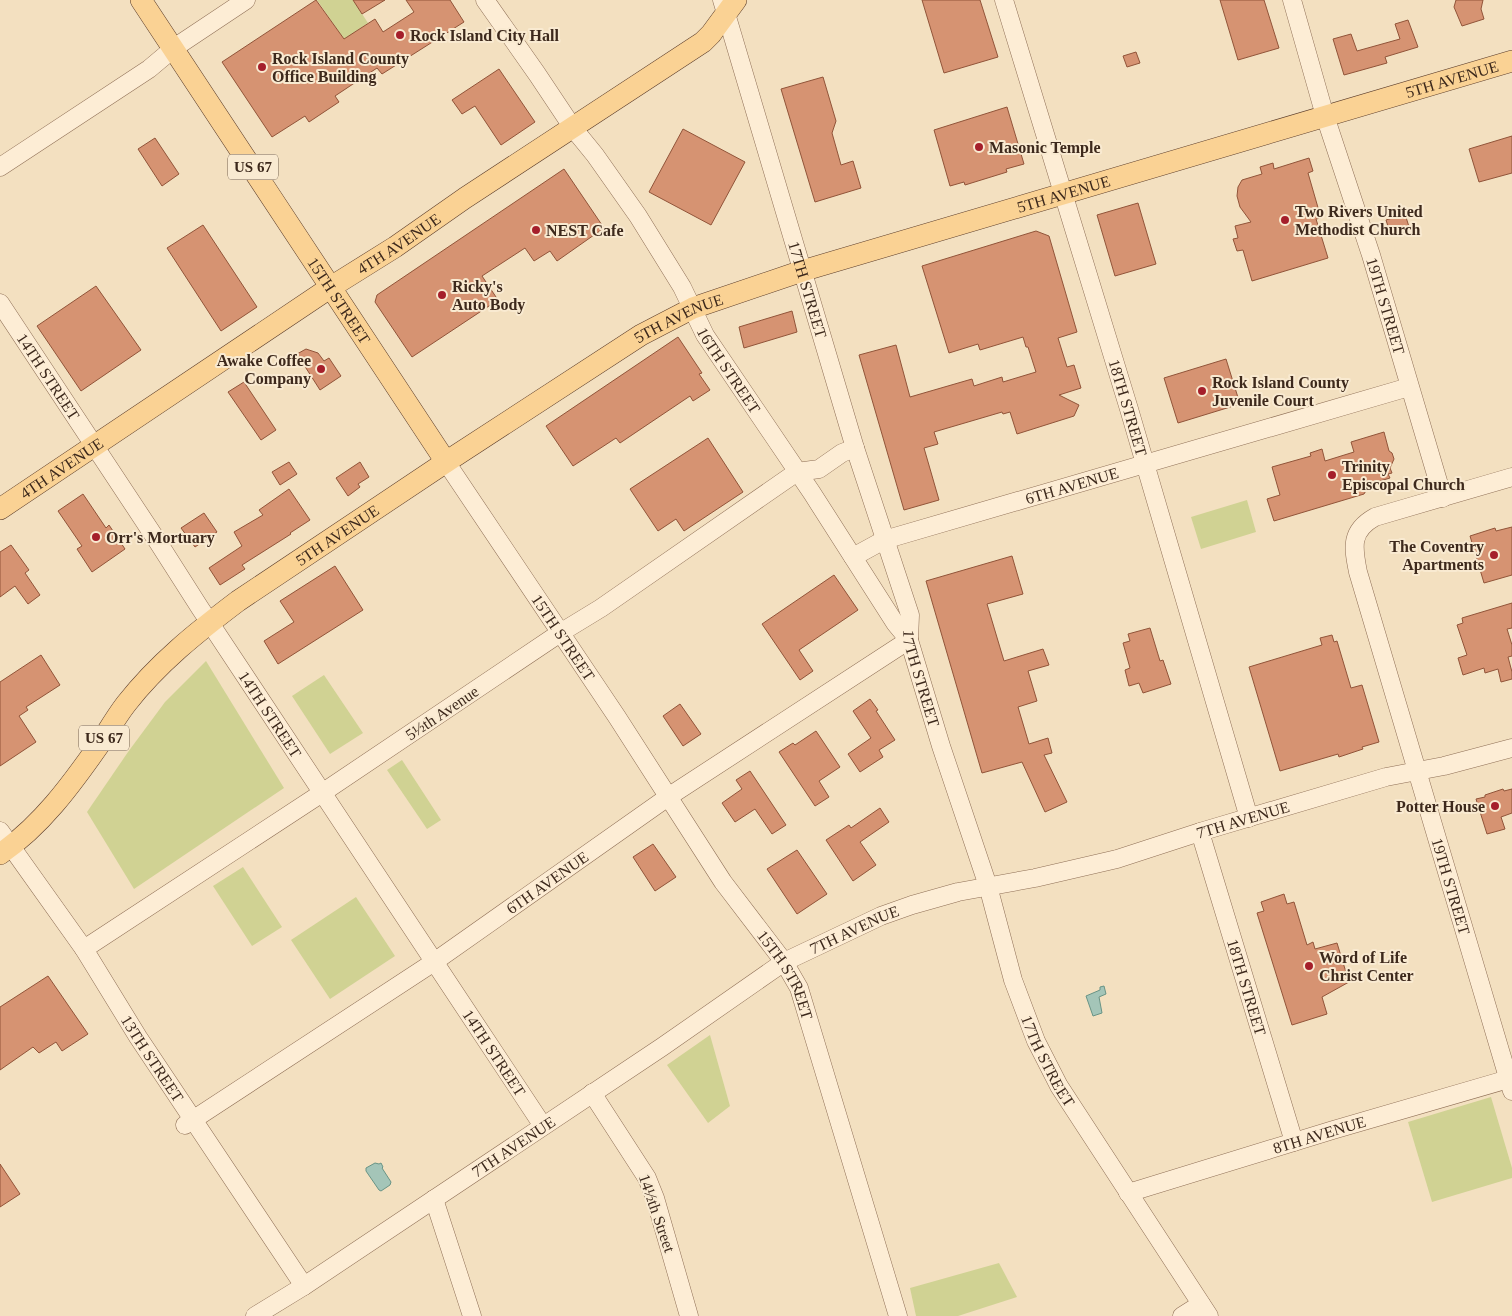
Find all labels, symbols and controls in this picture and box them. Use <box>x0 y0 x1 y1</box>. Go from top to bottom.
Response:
place label: Rock Island City Hall <box>410 27 559 45</box>
marker: Rock Island City Hall <box>394 29 406 41</box>
place label: Rock Island County Office Building <box>272 50 409 86</box>
street label: 5TH AVENUE <box>1403 57 1500 101</box>
marker: Rock Island County Office Building <box>256 61 268 73</box>
place label: Masonic Temple <box>989 139 1101 157</box>
marker: Masonic Temple <box>973 141 985 153</box>
road number: US 67 <box>228 154 278 180</box>
street label: 5TH AVENUE <box>1015 172 1112 215</box>
place label: Two Rivers United Methodist Church <box>1295 203 1423 238</box>
street label: 4TH AVENUE <box>354 210 443 277</box>
marker: Two Rivers United Methodist Church <box>1279 214 1291 226</box>
place label: NEST Cafe <box>546 222 624 239</box>
marker: NEST Cafe <box>530 224 542 236</box>
street label: 17TH STREET <box>786 239 830 340</box>
street label: 15TH STREET <box>305 254 374 347</box>
street label: 19TH STREET <box>1364 255 1408 356</box>
place label: Ricky's Auto Body <box>452 278 525 314</box>
marker: Ricky's Auto Body <box>436 289 448 301</box>
street label: 5TH AVENUE <box>631 290 725 346</box>
street label: 16TH STREET <box>694 324 764 417</box>
street label: 14TH STREET <box>14 330 83 423</box>
place label: Awake Coffee Company <box>217 352 311 388</box>
street label: 18TH STREET <box>1106 357 1151 458</box>
marker: Awake Coffee Company <box>315 363 327 375</box>
place label: Rock Island County Juvenile Court <box>1212 374 1349 409</box>
marker: Rock Island County Juvenile Court <box>1196 385 1208 397</box>
street label: 4TH AVENUE <box>17 434 106 502</box>
place label: Trinity Episcopal Church <box>1342 458 1465 494</box>
street label: 6TH AVENUE <box>1023 464 1120 507</box>
marker: Trinity Episcopal Church <box>1326 469 1338 481</box>
street label: 5TH AVENUE <box>292 501 382 569</box>
place label: Orr's Mortuary <box>106 529 215 547</box>
marker: Orr's Mortuary <box>90 531 102 543</box>
place label: The Coventry Apartments <box>1389 538 1484 574</box>
marker: The Coventry Apartments <box>1488 549 1500 561</box>
street label: 15TH STREET <box>529 591 599 684</box>
street label: 17TH STREET <box>900 629 943 729</box>
street label: 14TH STREET <box>236 668 305 761</box>
street label: 5½th Avenue <box>402 682 482 744</box>
road number: US 67 <box>79 726 129 750</box>
street label: 7TH AVENUE <box>1194 798 1291 841</box>
place label: Potter House <box>1396 798 1485 815</box>
marker: Potter House <box>1489 800 1501 812</box>
street label: 19TH STREET <box>1429 836 1474 937</box>
street label: 6TH AVENUE <box>503 848 591 917</box>
street label: 7TH AVENUE <box>807 902 901 957</box>
street label: 15TH STREET <box>754 927 817 1022</box>
street label: 18TH STREET <box>1224 937 1270 1038</box>
place label: Word of Life Christ Center <box>1319 949 1414 984</box>
marker: Word of Life Christ Center <box>1303 960 1315 972</box>
street label: 14TH STREET <box>460 1006 529 1099</box>
street label: 13TH STREET <box>118 1012 187 1105</box>
street label: 17TH STREET <box>1019 1013 1079 1110</box>
street label: 8TH AVENUE <box>1271 1112 1368 1157</box>
street label: 7TH AVENUE <box>468 1113 558 1180</box>
street label: 14½th Street <box>636 1172 679 1255</box>

